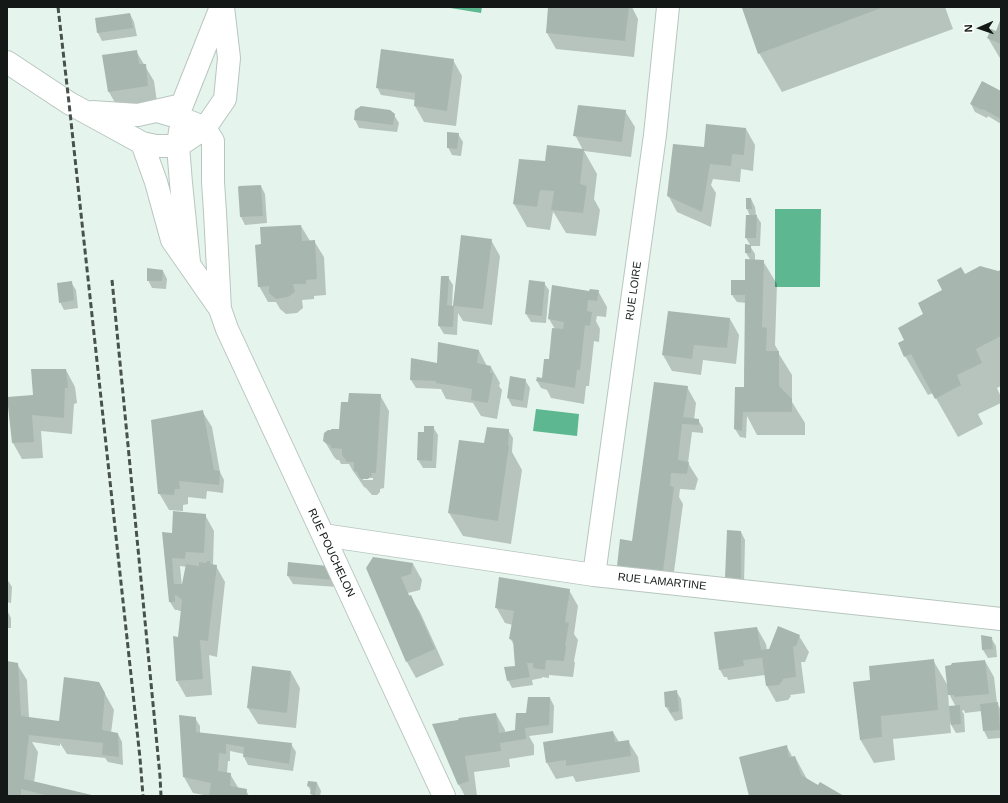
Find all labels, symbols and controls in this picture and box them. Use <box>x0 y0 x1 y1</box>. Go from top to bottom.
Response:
north arrow <box>960 8 1000 48</box>
text: N <box>962 24 974 33</box>
street label: RUE LOIRE <box>623 261 645 321</box>
street label: RUE POUCHELON <box>305 507 357 599</box>
street label: RUE LAMARTINE <box>617 571 707 593</box>

